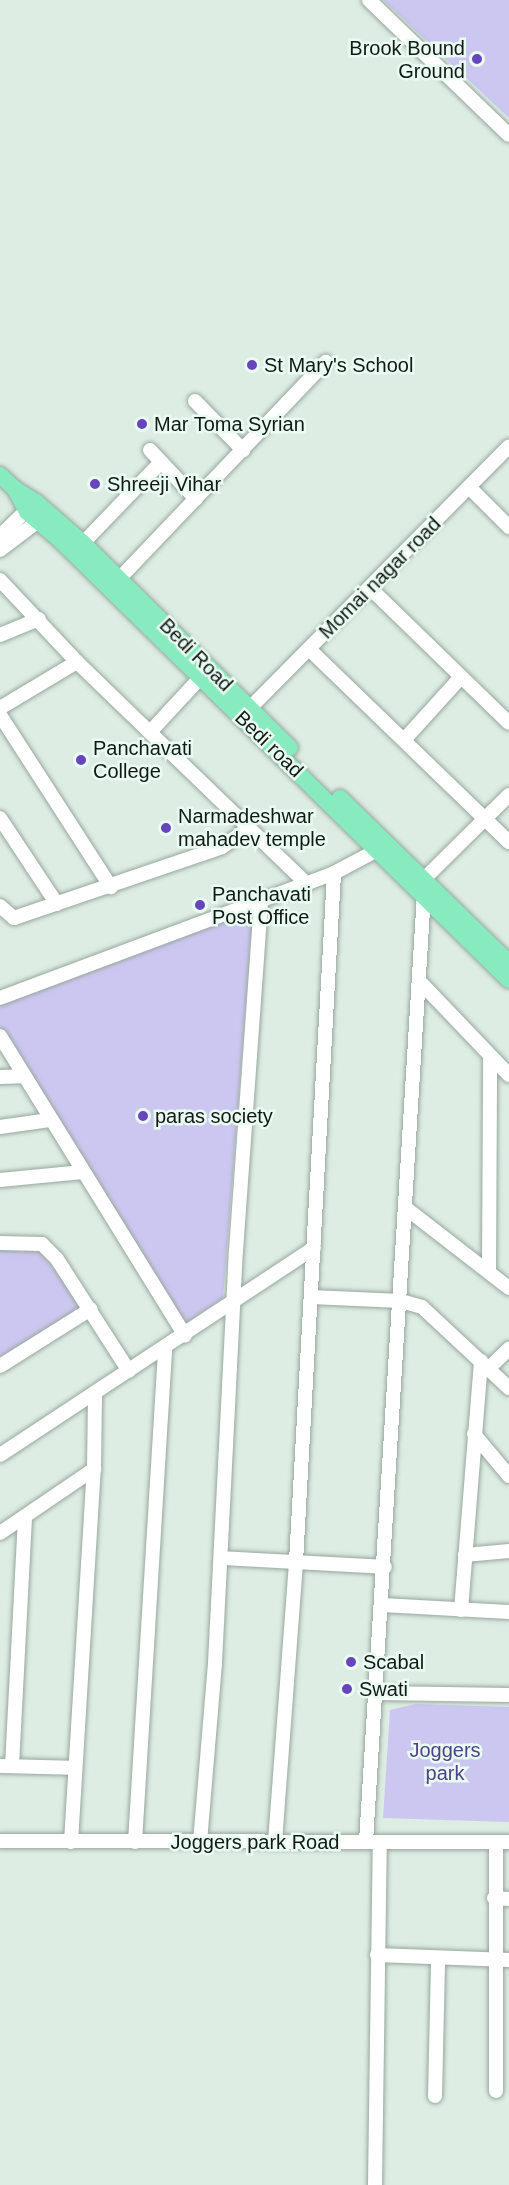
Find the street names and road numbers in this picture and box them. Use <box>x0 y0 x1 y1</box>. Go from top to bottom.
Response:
street label: Momai nagar road <box>314 512 446 644</box>
street label: Bedi Road <box>154 613 238 697</box>
street label: Bedi road <box>230 706 308 782</box>
street label: Joggers park Road <box>171 1830 339 1854</box>

